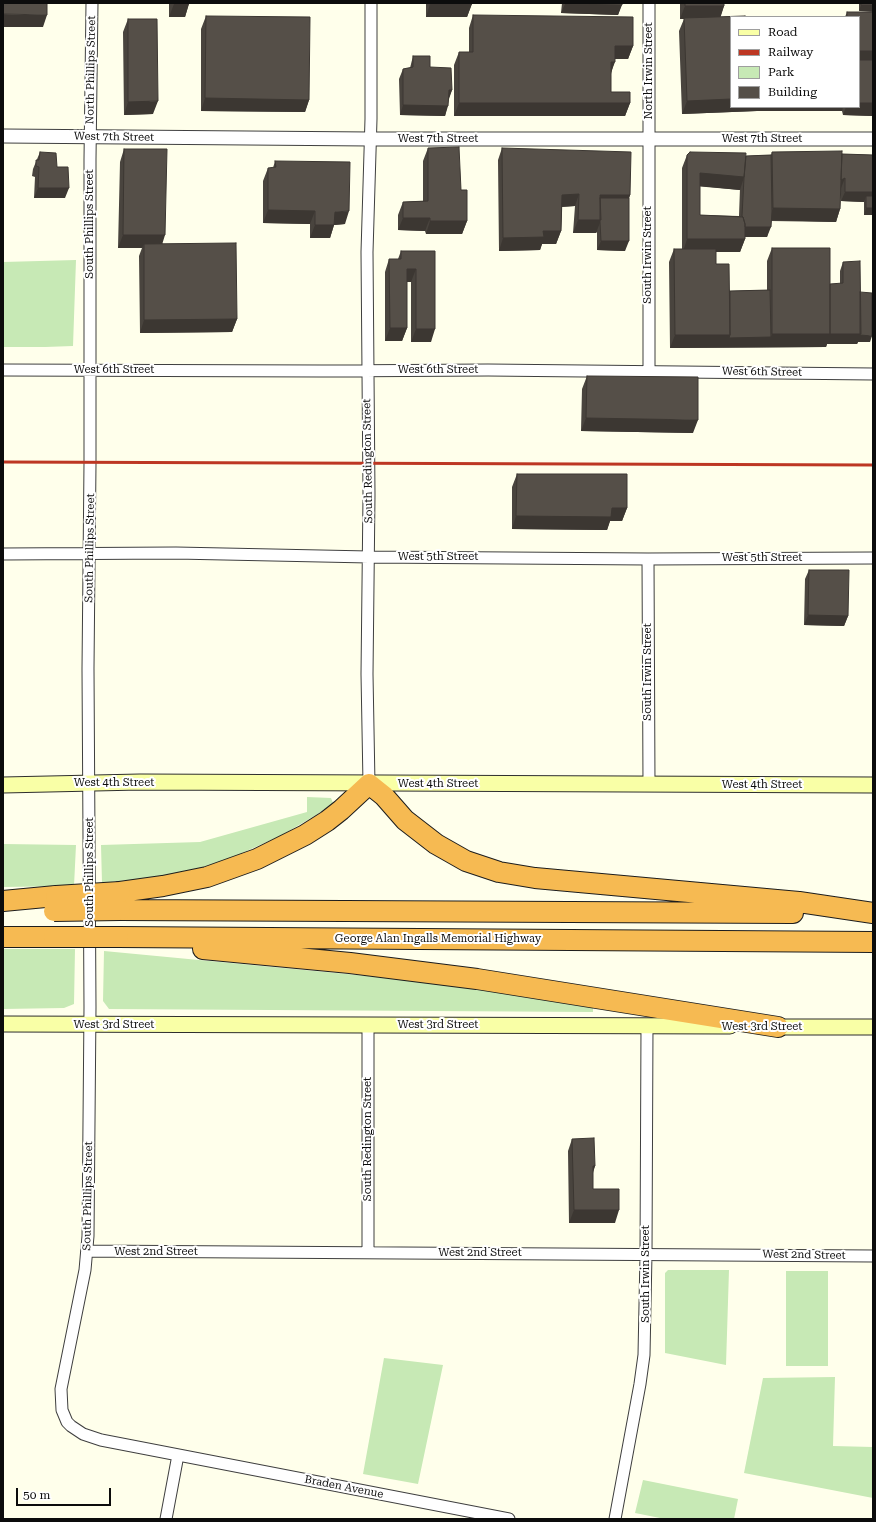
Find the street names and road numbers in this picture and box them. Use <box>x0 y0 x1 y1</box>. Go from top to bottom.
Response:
street label: North Phillips Street <box>83 15 99 125</box>
street label: North Irwin Street <box>642 22 656 120</box>
street label: West 7th Street <box>74 130 154 144</box>
street label: West 7th Street <box>398 132 478 146</box>
street label: West 7th Street <box>722 132 802 146</box>
street label: South Phillips Street <box>83 169 97 279</box>
street label: South Irwin Street <box>641 206 655 304</box>
street label: West 6th Street <box>74 363 154 377</box>
street label: West 6th Street <box>398 363 478 377</box>
street label: West 6th Street <box>722 365 802 379</box>
street label: South Redington Street <box>360 399 376 523</box>
street label: South Phillips Street <box>82 493 98 603</box>
street label: West 5th Street <box>398 550 478 564</box>
street label: West 5th Street <box>722 551 802 565</box>
street label: South Irwin Street <box>641 623 655 721</box>
street label: West 4th Street <box>74 776 154 790</box>
street label: West 4th Street <box>398 777 478 791</box>
street label: West 4th Street <box>722 778 802 792</box>
street label: South Phillips Street <box>83 817 97 927</box>
street label: George Alan Ingalls Memorial Highway <box>335 932 541 946</box>
street label: West 3rd Street <box>74 1018 154 1032</box>
street label: West 3rd Street <box>398 1018 478 1032</box>
street label: West 3rd Street <box>722 1020 802 1034</box>
street label: South Redington Street <box>361 1077 375 1201</box>
street label: South Phillips Street <box>80 1141 96 1251</box>
street label: South Irwin Street <box>639 1225 653 1323</box>
street label: West 2nd Street <box>114 1245 198 1259</box>
street label: West 2nd Street <box>438 1246 522 1260</box>
street label: West 2nd Street <box>762 1248 846 1262</box>
street label: Braden Avenue <box>303 1473 385 1501</box>

